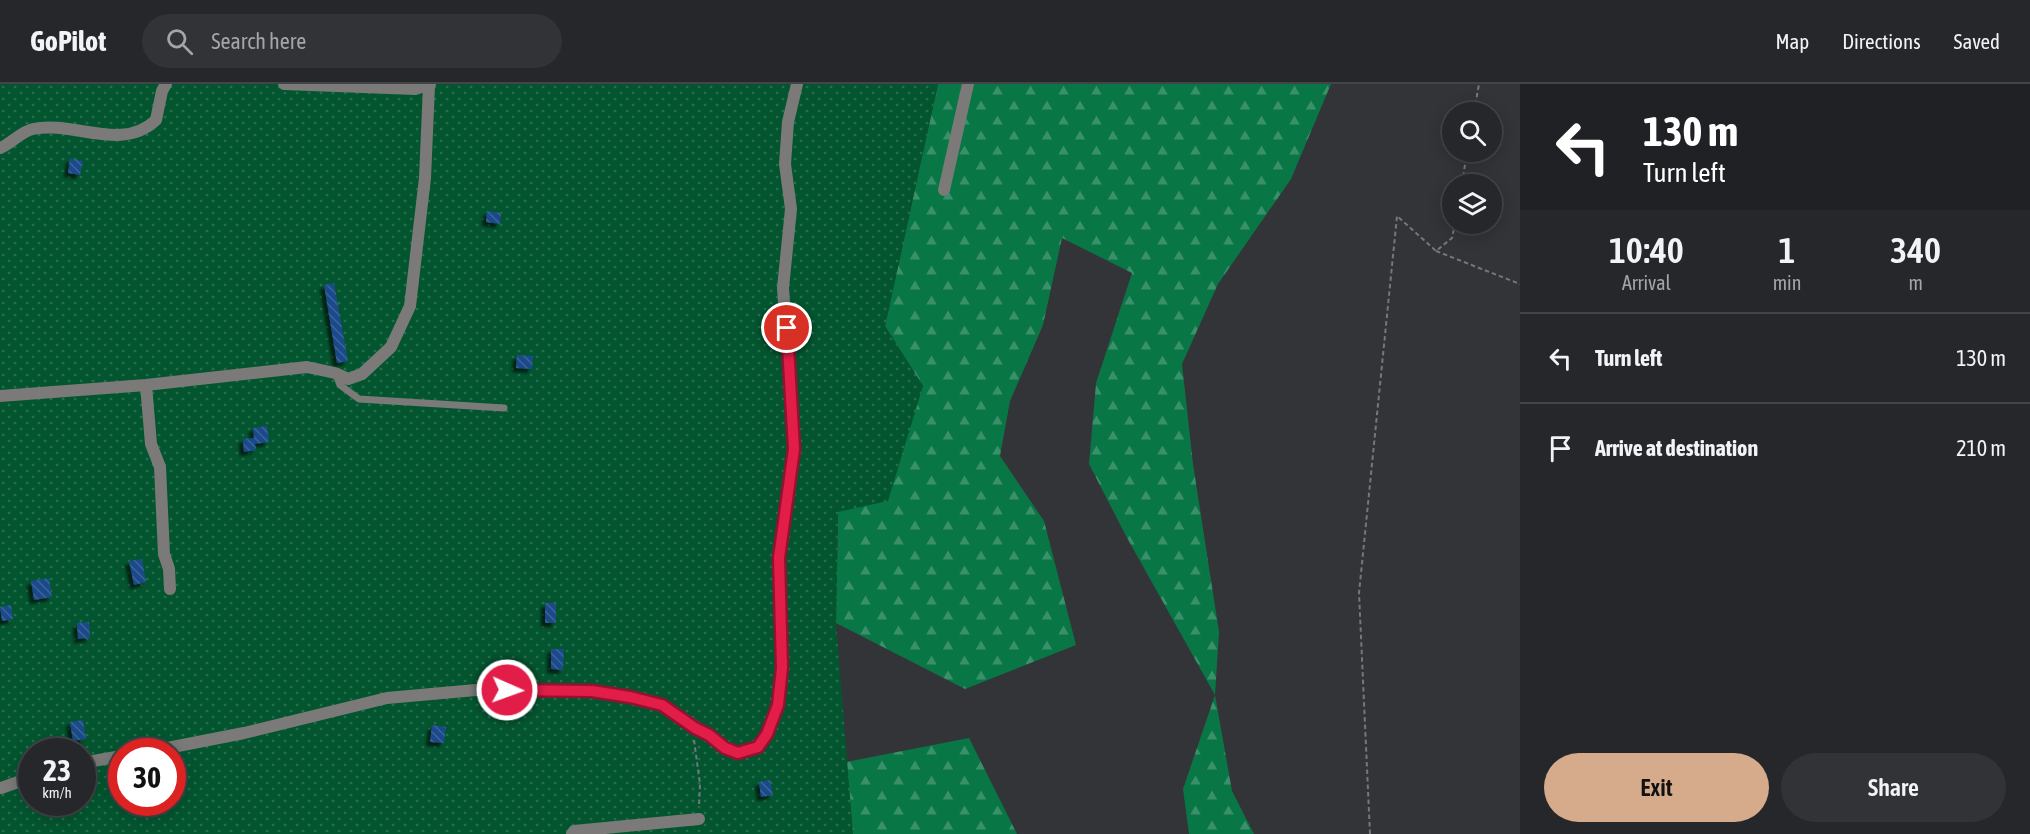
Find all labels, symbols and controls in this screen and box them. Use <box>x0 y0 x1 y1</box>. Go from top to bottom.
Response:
search box <box>142 14 562 68</box>
text: GoPilot <box>30 25 106 57</box>
icon: search <box>163 25 196 58</box>
text: Search here <box>211 28 306 54</box>
text: Map <box>1775 29 1809 53</box>
text: Directions <box>1842 29 1921 53</box>
text: Saved <box>1954 29 2000 53</box>
map controls <box>1442 102 1502 234</box>
button: search <box>1442 102 1502 162</box>
text: 130 m <box>1643 107 1738 155</box>
icon: left <box>1544 108 1622 186</box>
text: Turn left <box>1643 157 1726 188</box>
button: layers <box>1442 174 1502 234</box>
text: 10:40 <box>1609 229 1684 271</box>
text: 1 <box>1779 229 1795 271</box>
text: 340 <box>1890 229 1941 271</box>
text: Arrival <box>1622 271 1671 294</box>
text: min <box>1773 271 1801 294</box>
text: m <box>1908 271 1923 294</box>
pin <box>761 302 812 353</box>
icon: arrive <box>770 311 803 344</box>
icon: left <box>1544 342 1577 375</box>
text: Turn left <box>1595 345 1662 371</box>
text: 130 m <box>1956 345 2006 371</box>
icon: arrive <box>1544 432 1577 465</box>
text: Arrive at destination <box>1595 435 1758 461</box>
text: 210 m <box>1956 435 2006 461</box>
position arrow <box>475 658 539 722</box>
speed limit sign: 30 <box>108 738 186 816</box>
text: 23 <box>43 753 71 787</box>
button: Exit <box>1544 753 1769 822</box>
button: Share <box>1781 753 2006 822</box>
text: km/h <box>42 784 72 801</box>

